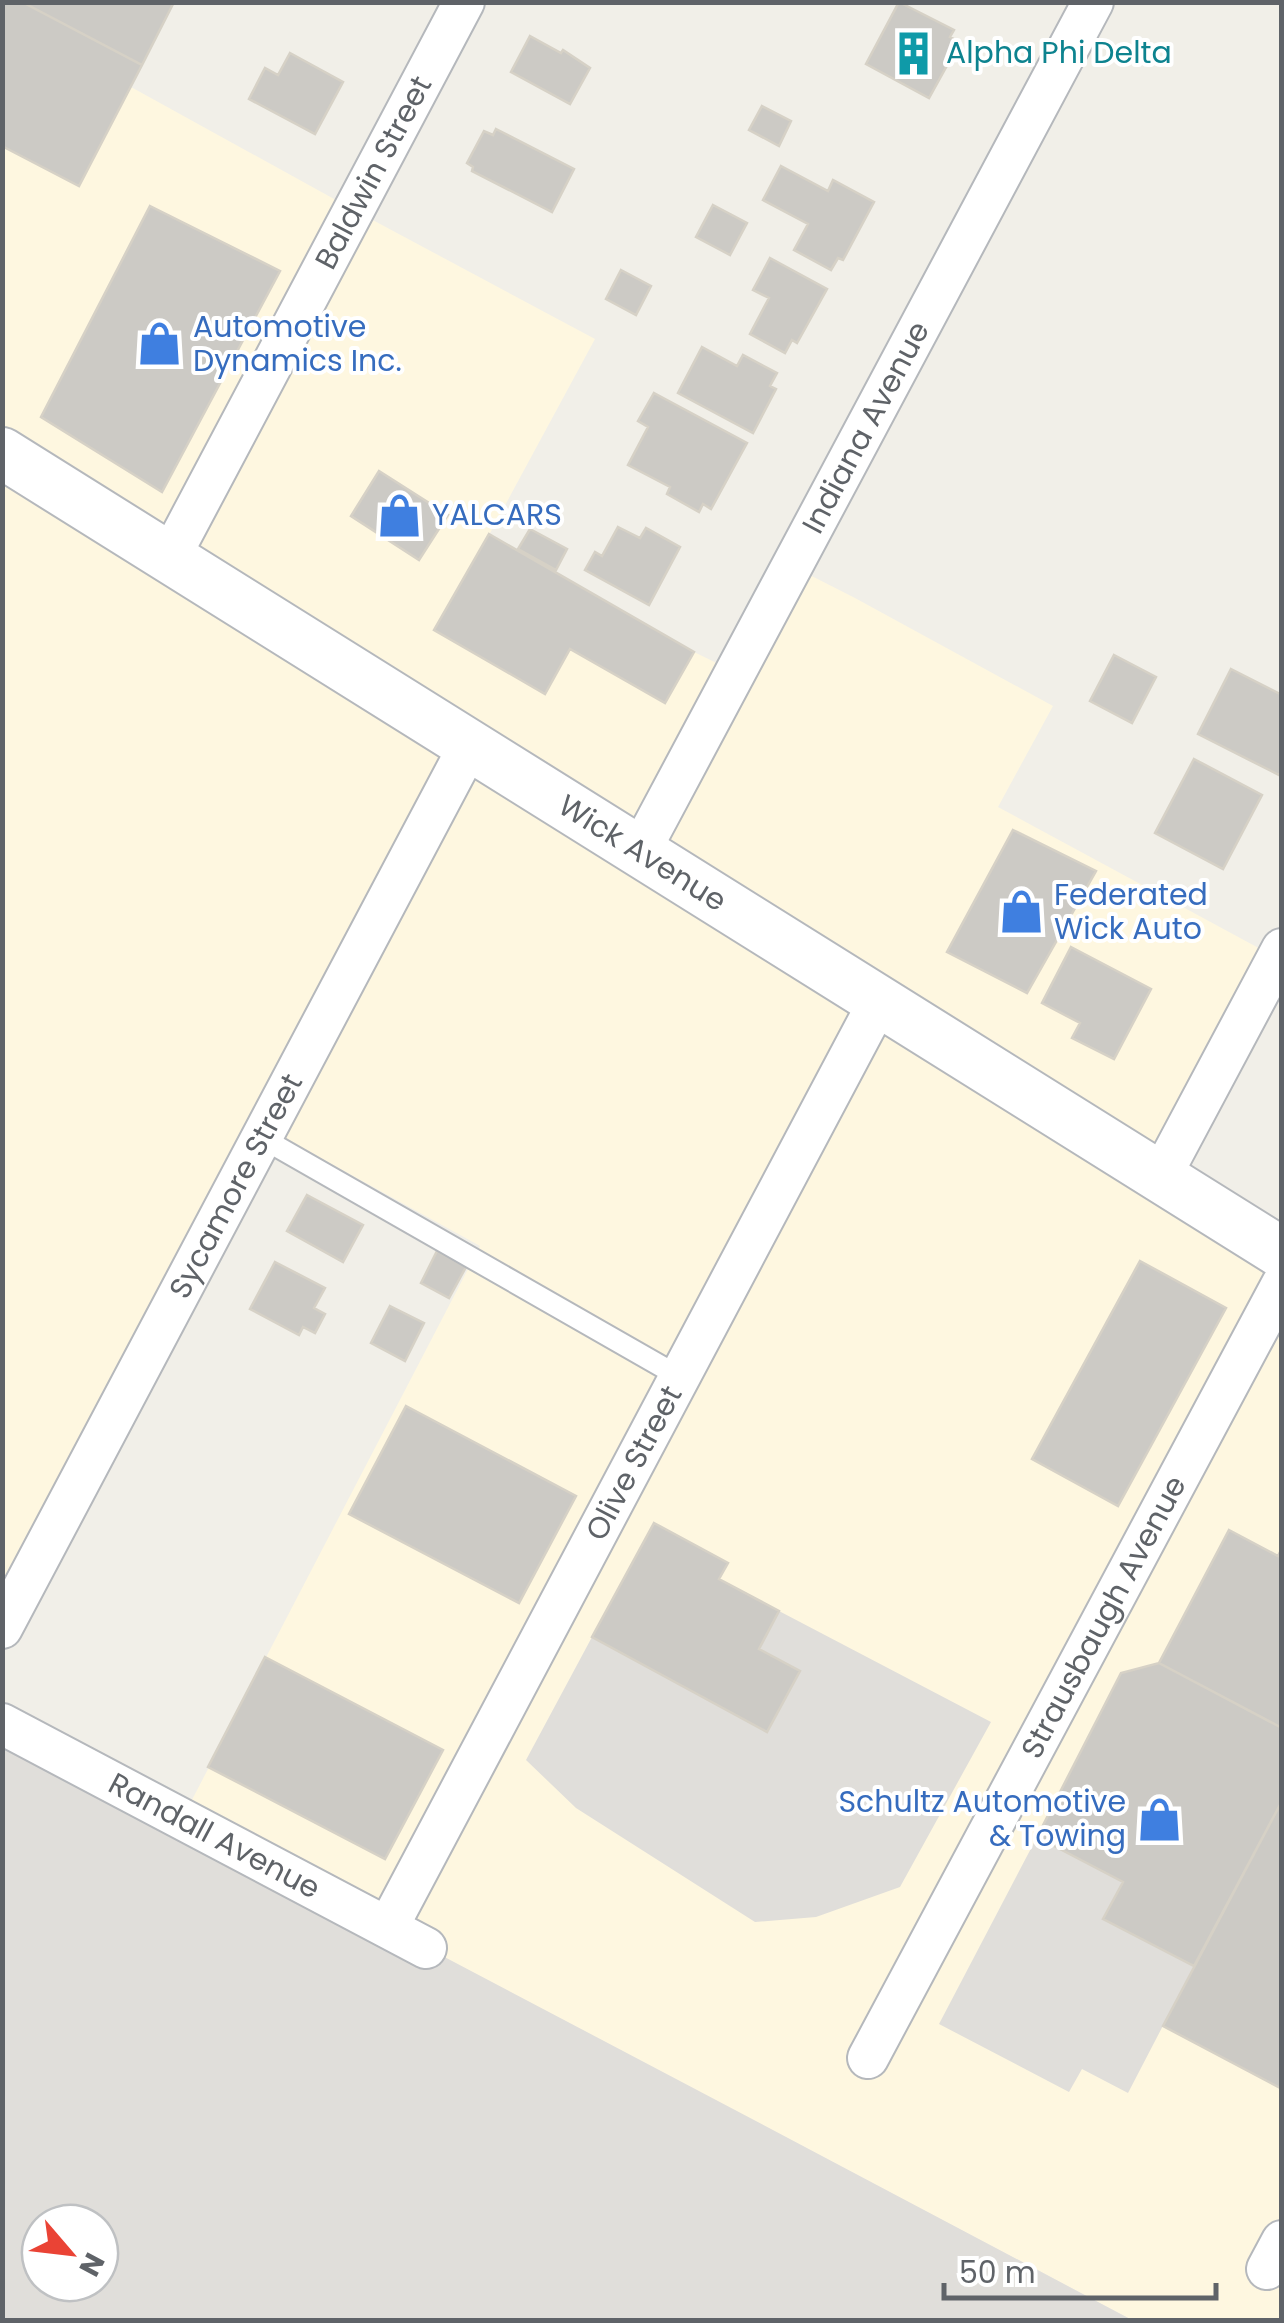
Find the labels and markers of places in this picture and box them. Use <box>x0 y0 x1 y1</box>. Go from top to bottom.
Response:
building icon: Alpha Phi Delta <box>889 29 937 77</box>
place label: Alpha Phi Delta <box>946 31 1172 74</box>
place label: Automotive Dynamics Inc. <box>193 305 402 382</box>
shop icon: Automotive Dynamics Inc. <box>136 320 184 368</box>
shop icon: YALCARS <box>375 491 423 539</box>
place label: YALCARS <box>432 493 562 536</box>
place label: Federated Wick Auto <box>1054 873 1208 950</box>
shop icon: Federated Wick Auto <box>997 888 1045 936</box>
place label: Schultz Automotive & Towing <box>838 1780 1126 1857</box>
shop icon: Schultz Automotive & Towing <box>1135 1795 1183 1843</box>

